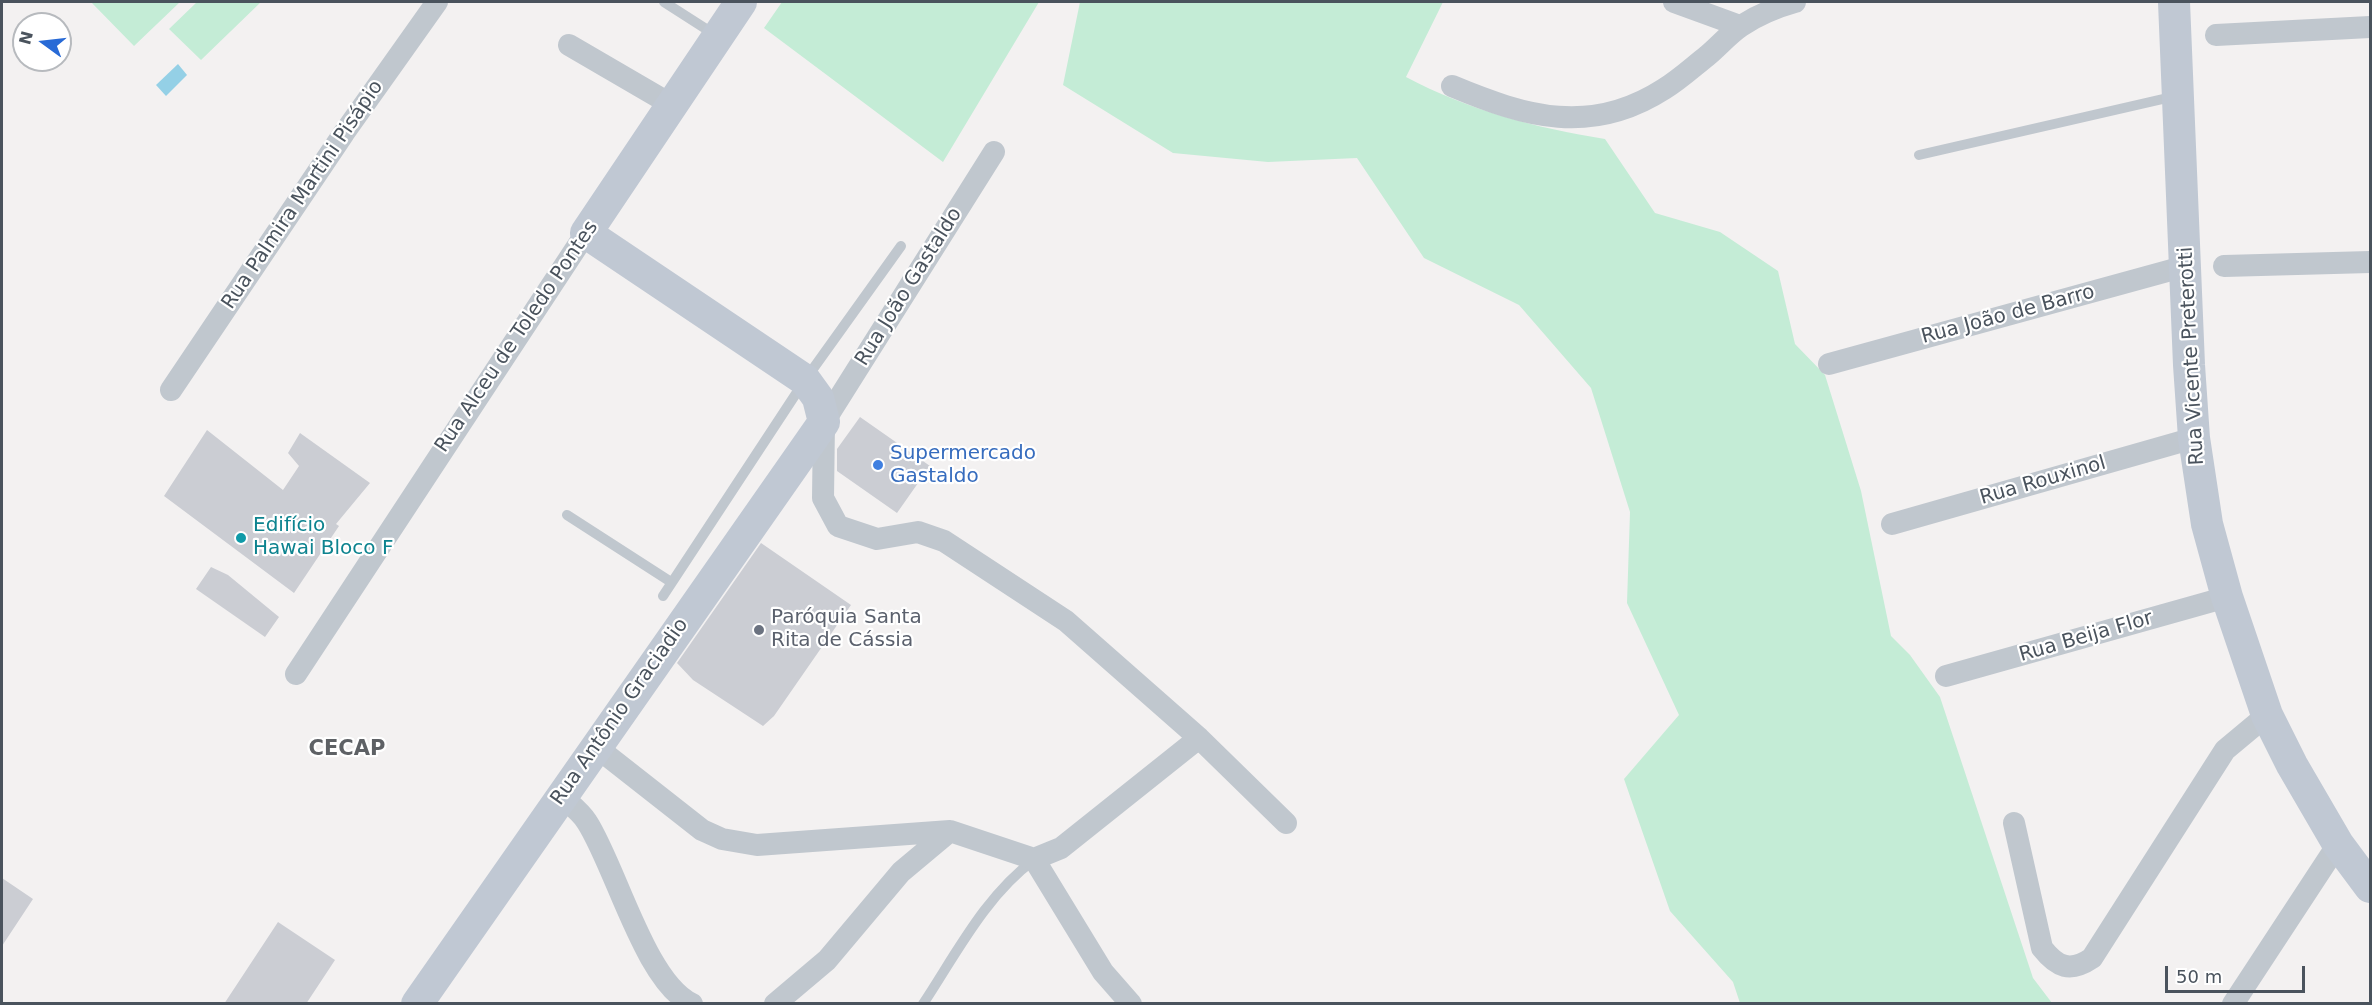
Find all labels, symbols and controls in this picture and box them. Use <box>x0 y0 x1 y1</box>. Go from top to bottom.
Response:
north arrow <box>12 12 72 72</box>
text: N <box>15 29 37 47</box>
street label: Rua Palmira Martini Pisápio <box>217 76 389 314</box>
street label: Rua João Gastaldo <box>851 203 967 371</box>
street label: Rua Alceu de Toledo Pontes <box>430 217 604 457</box>
street label: Rua Vicente Preterotti <box>2174 246 2210 466</box>
street label: Rua João de Barro <box>1919 280 2097 350</box>
place label: Supermercado Gastaldo <box>890 442 1036 489</box>
street label: Rua Rouxinol <box>1977 452 2109 510</box>
marker: Supermercado Gastaldo <box>871 458 885 472</box>
place label: Edifício Hawai Bloco F <box>253 514 393 561</box>
marker: Edifício Hawai Bloco F <box>234 531 248 545</box>
place label: Paróquia Santa Rita de Cássia <box>771 606 922 653</box>
street label: Rua Beija Flor <box>2017 607 2155 667</box>
street label: Rua Antônio Graciadio <box>546 614 694 810</box>
marker: Paróquia Santa Rita de Cássia <box>752 623 766 637</box>
district label: CECAP <box>309 737 385 763</box>
scale bar <box>2168 954 2308 992</box>
text: 50 m <box>2176 966 2222 987</box>

